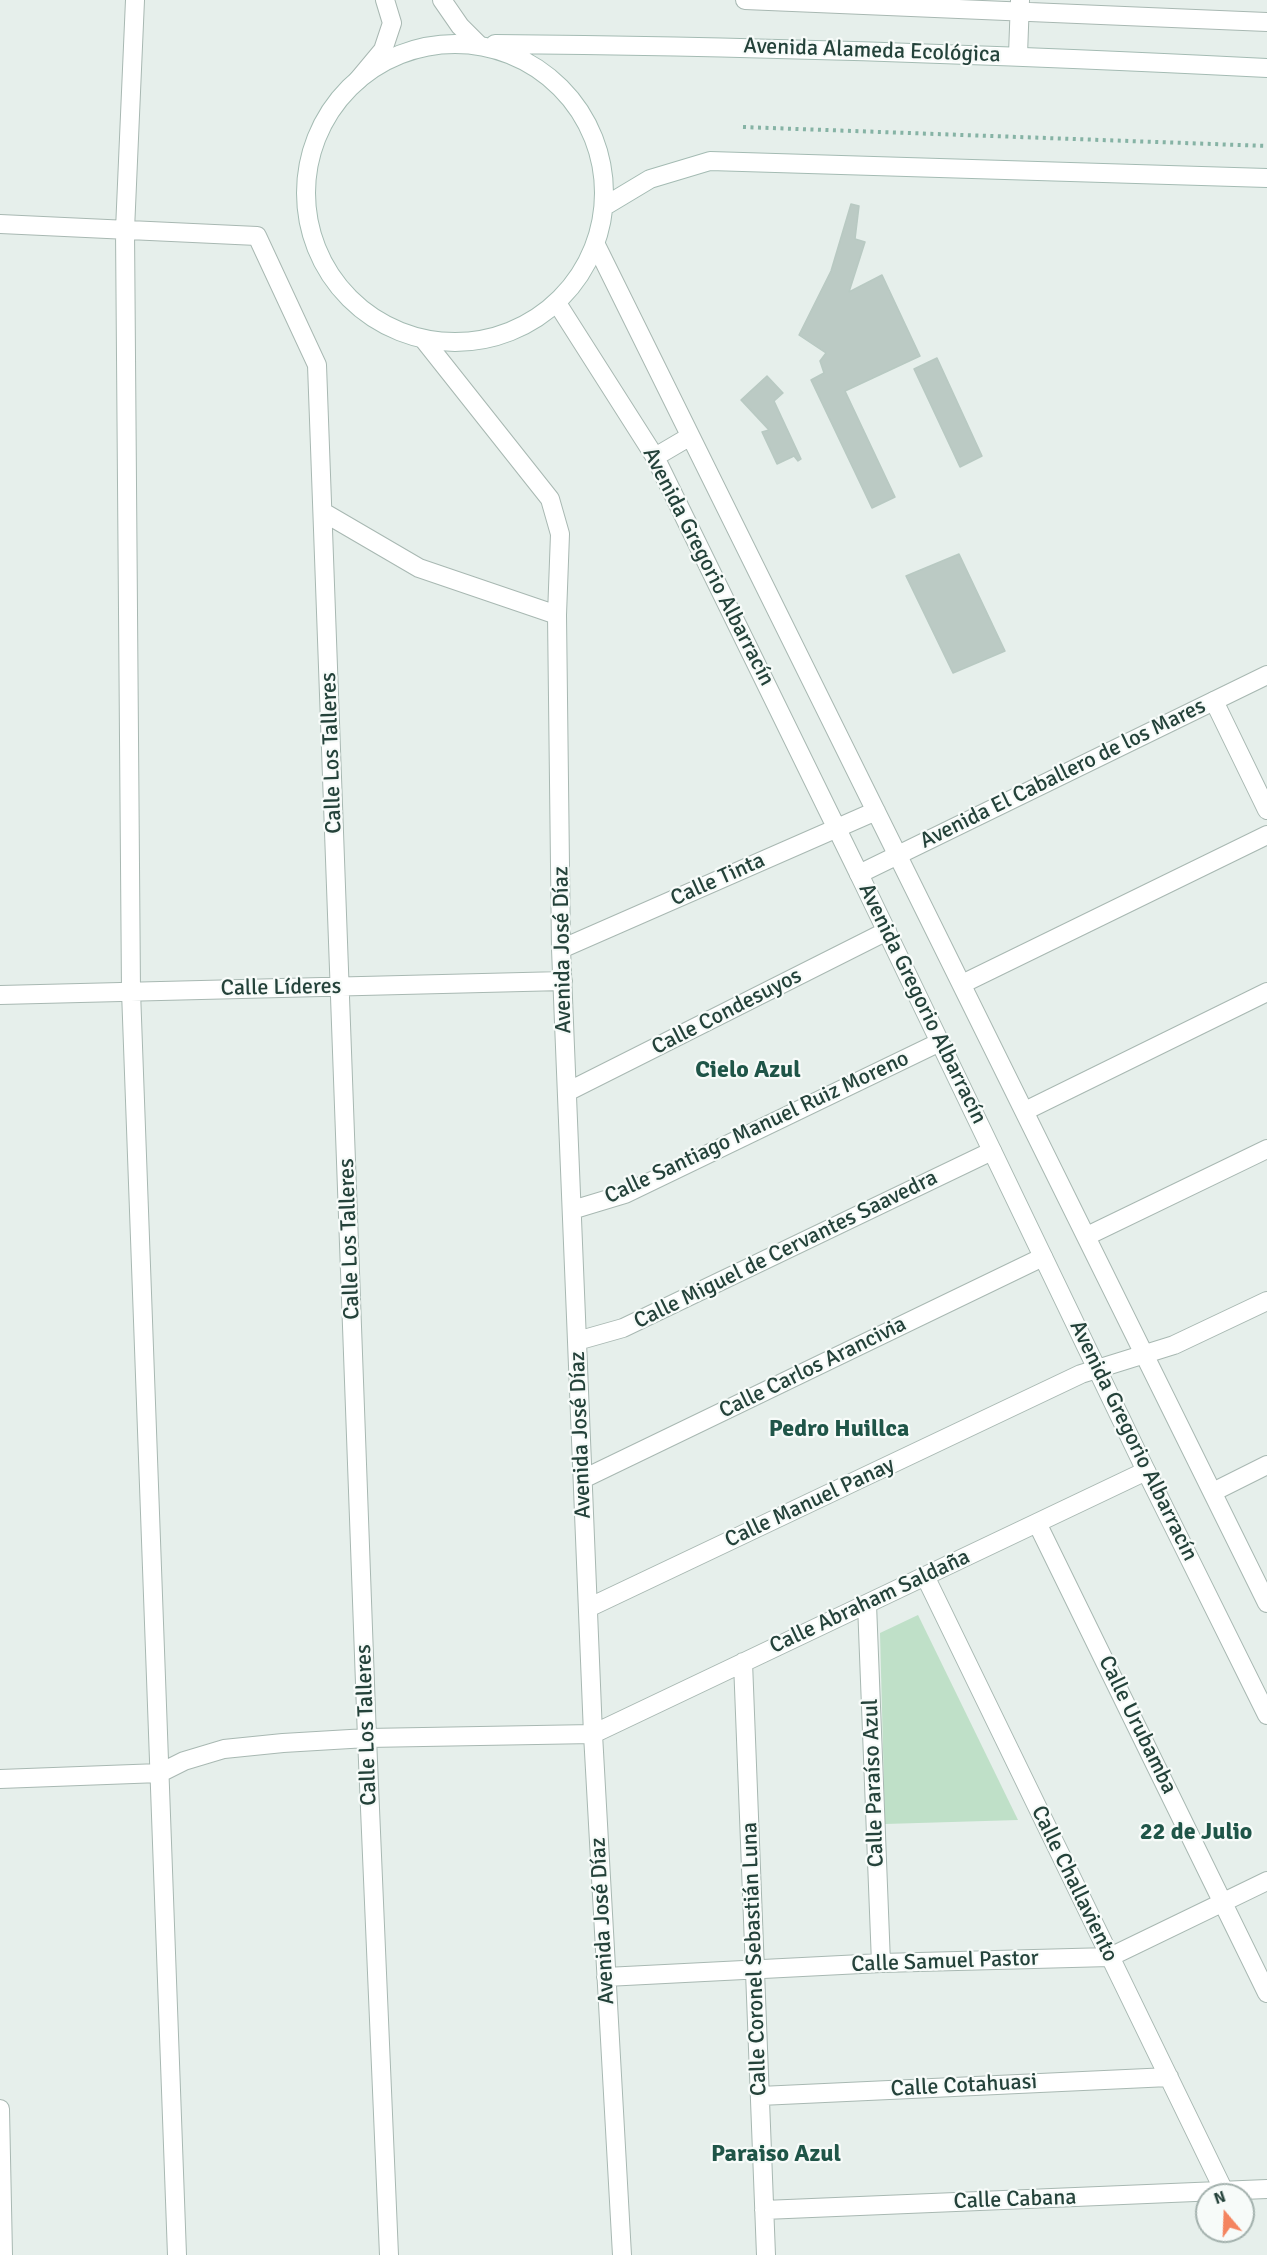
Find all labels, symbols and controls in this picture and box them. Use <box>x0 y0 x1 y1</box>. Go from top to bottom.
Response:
street label: Avenida Alameda Ecológica <box>743 33 1001 69</box>
street label: Avenida Gregorio Albarracín <box>636 443 780 691</box>
street label: Calle Los Talleres <box>316 672 348 834</box>
street label: Avenida El Caballero de los Mares <box>916 693 1210 855</box>
street label: Calle Tinta <box>667 848 769 912</box>
street label: Avenida José Díaz <box>548 866 578 1034</box>
street label: Avenida Gregorio Albarracín <box>852 880 992 1128</box>
street label: Calle Condesuyos <box>648 963 806 1061</box>
street label: Calle Líderes <box>220 974 342 1002</box>
street label: Calle Santiago Manuel Ruiz Moreno <box>601 1046 913 1210</box>
district label: Cielo Azul <box>695 1057 801 1085</box>
street label: Calle Los Talleres <box>334 1158 366 1320</box>
street label: Calle Miguel de Cervantes Saavedra <box>630 1165 942 1335</box>
street label: Calle Carlos Arancivia <box>715 1311 911 1425</box>
street label: Avenida Gregorio Albarracín <box>1063 1317 1203 1565</box>
street label: Avenida José Díaz <box>565 1351 597 1519</box>
district label: Pedro Huillca <box>769 1416 909 1444</box>
street label: Calle Manuel Panay <box>721 1452 899 1554</box>
street label: Calle Abraham Saldaña <box>766 1544 974 1660</box>
street label: Calle Los Talleres <box>351 1644 383 1806</box>
street label: Calle Urubamba <box>1092 1652 1182 1798</box>
street label: Calle Paraíso Azul <box>858 1698 890 1868</box>
street label: Calle Challaviento <box>1025 1802 1123 1966</box>
district label: 22 de Julio <box>1140 1819 1252 1847</box>
street label: Calle Coronel Sebastián Luna <box>737 1822 773 2096</box>
street label: Avenida José Díaz <box>585 1837 621 2005</box>
street label: Calle Samuel Pastor <box>851 1946 1039 1978</box>
street label: Calle Cotahuasi <box>890 2069 1038 2103</box>
district label: Paraiso Azul <box>711 2141 841 2169</box>
north arrow <box>1195 2183 1255 2243</box>
street label: Calle Cabana <box>953 2185 1077 2215</box>
text: N <box>1211 2187 1228 2209</box>

